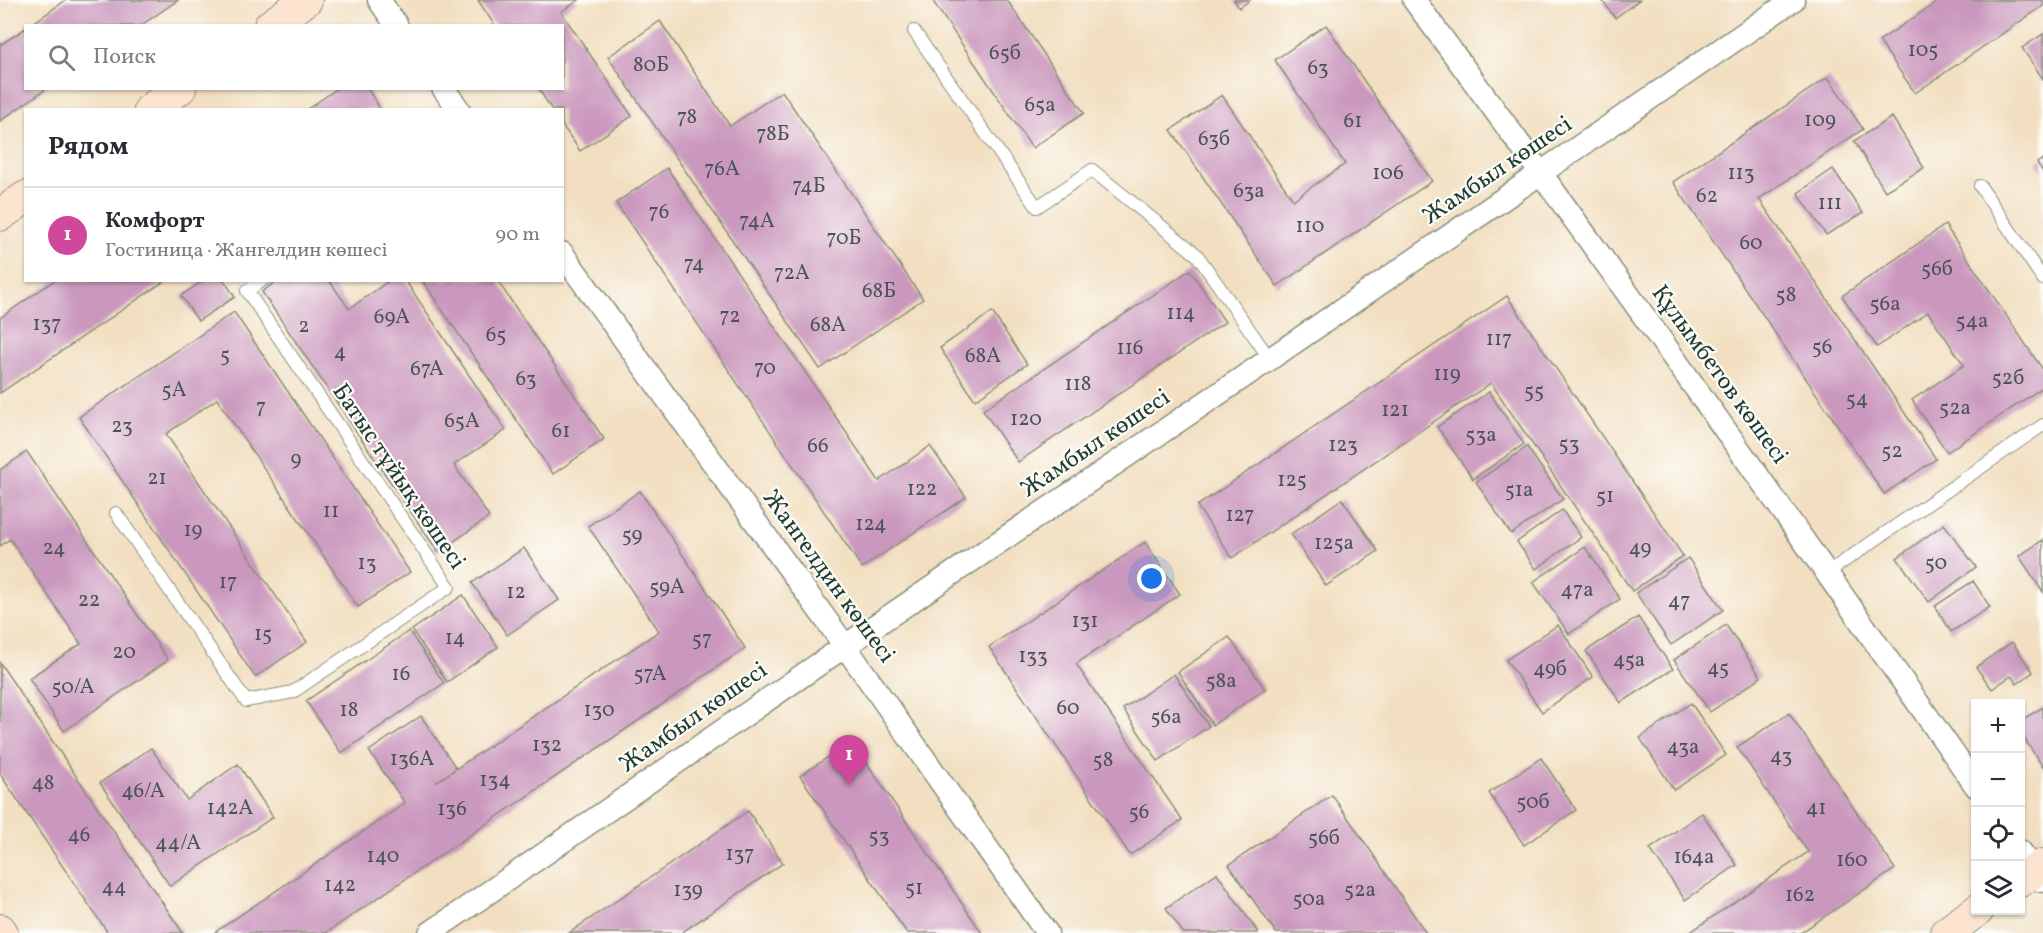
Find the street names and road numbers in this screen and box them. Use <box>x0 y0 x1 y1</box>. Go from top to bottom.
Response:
street label: Жамбыл көшесі <box>1416 108 1580 234</box>
street label: Құлымбетов көшесі <box>1642 278 1796 472</box>
street label: Батыс тұйық көшесі <box>323 377 473 577</box>
street label: Жамбыл көшесі <box>1014 381 1178 507</box>
street label: Жангелдин көшесі <box>753 483 903 671</box>
street label: Жамбыл көшесі <box>613 654 775 782</box>

